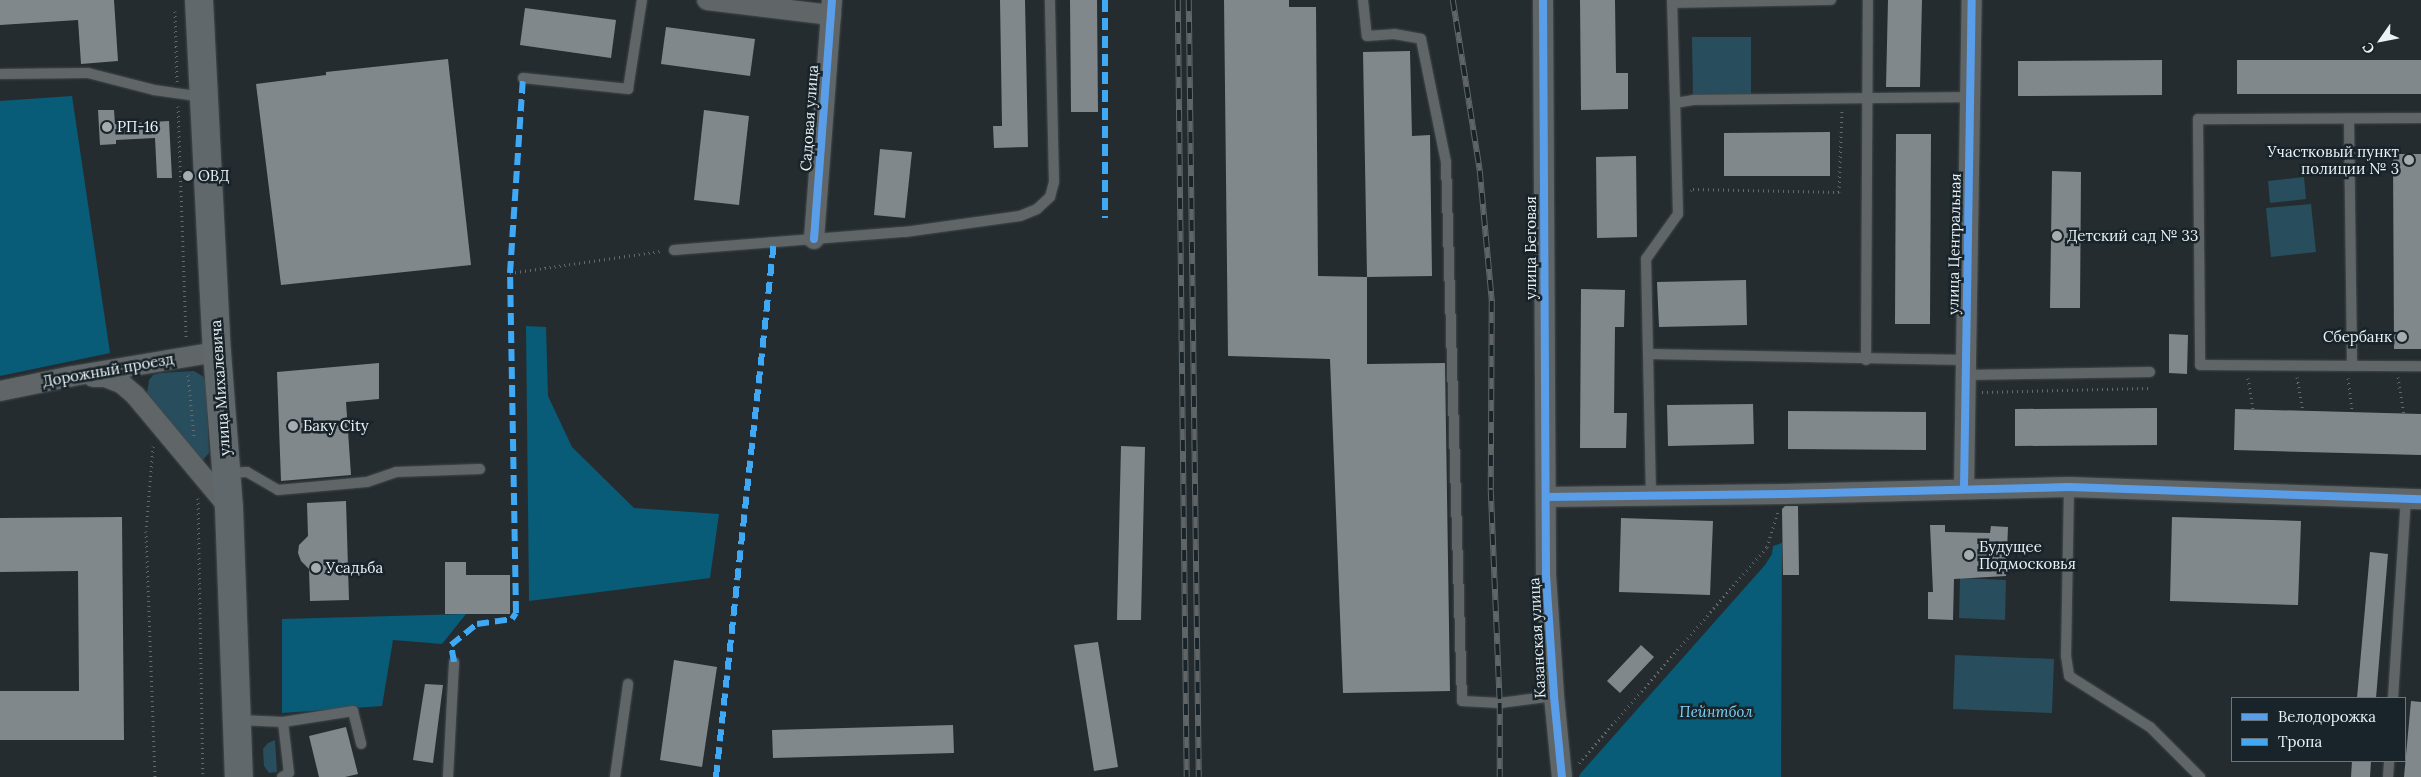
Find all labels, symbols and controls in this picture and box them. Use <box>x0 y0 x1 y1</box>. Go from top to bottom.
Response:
north arrow <box>2356 15 2406 65</box>
text: С <box>2358 39 2379 57</box>
street label: Садовая улица <box>796 64 822 172</box>
place label: РП-16 <box>117 118 158 136</box>
marker: РП-16 <box>101 121 113 133</box>
place label: Участковый пункт полиции № 3 <box>2267 142 2399 177</box>
marker: Участковый пункт полиции № 3 <box>2403 154 2415 166</box>
place label: ОВД <box>198 167 229 185</box>
marker: ОВД <box>182 170 194 182</box>
street label: улица Центральная <box>1944 173 1964 315</box>
street label: улица Беговая <box>1522 196 1540 300</box>
place label: Детский сад № 33 <box>2067 227 2198 245</box>
marker: Детский сад № 33 <box>2051 230 2063 242</box>
street label: улица Михалевича <box>206 319 234 457</box>
place label: Сбербанк <box>2323 328 2392 346</box>
marker: Сбербанк <box>2396 331 2408 343</box>
street label: Дорожный проезд <box>41 350 175 390</box>
place label: Баку City <box>303 417 369 435</box>
marker: Баку City <box>287 420 299 432</box>
place label: Будущее Подмосковья <box>1979 537 2076 572</box>
marker: Будущее Подмосковья <box>1963 549 1975 561</box>
place label: Усадьба <box>326 559 383 577</box>
marker: Усадьба <box>310 562 322 574</box>
street label: Казанская улица <box>1525 577 1549 699</box>
legend <box>2231 697 2406 762</box>
park label: Пейнтбол <box>1679 703 1753 721</box>
text: Велодорожка <box>2278 707 2376 726</box>
text: Тропа <box>2278 732 2322 751</box>

